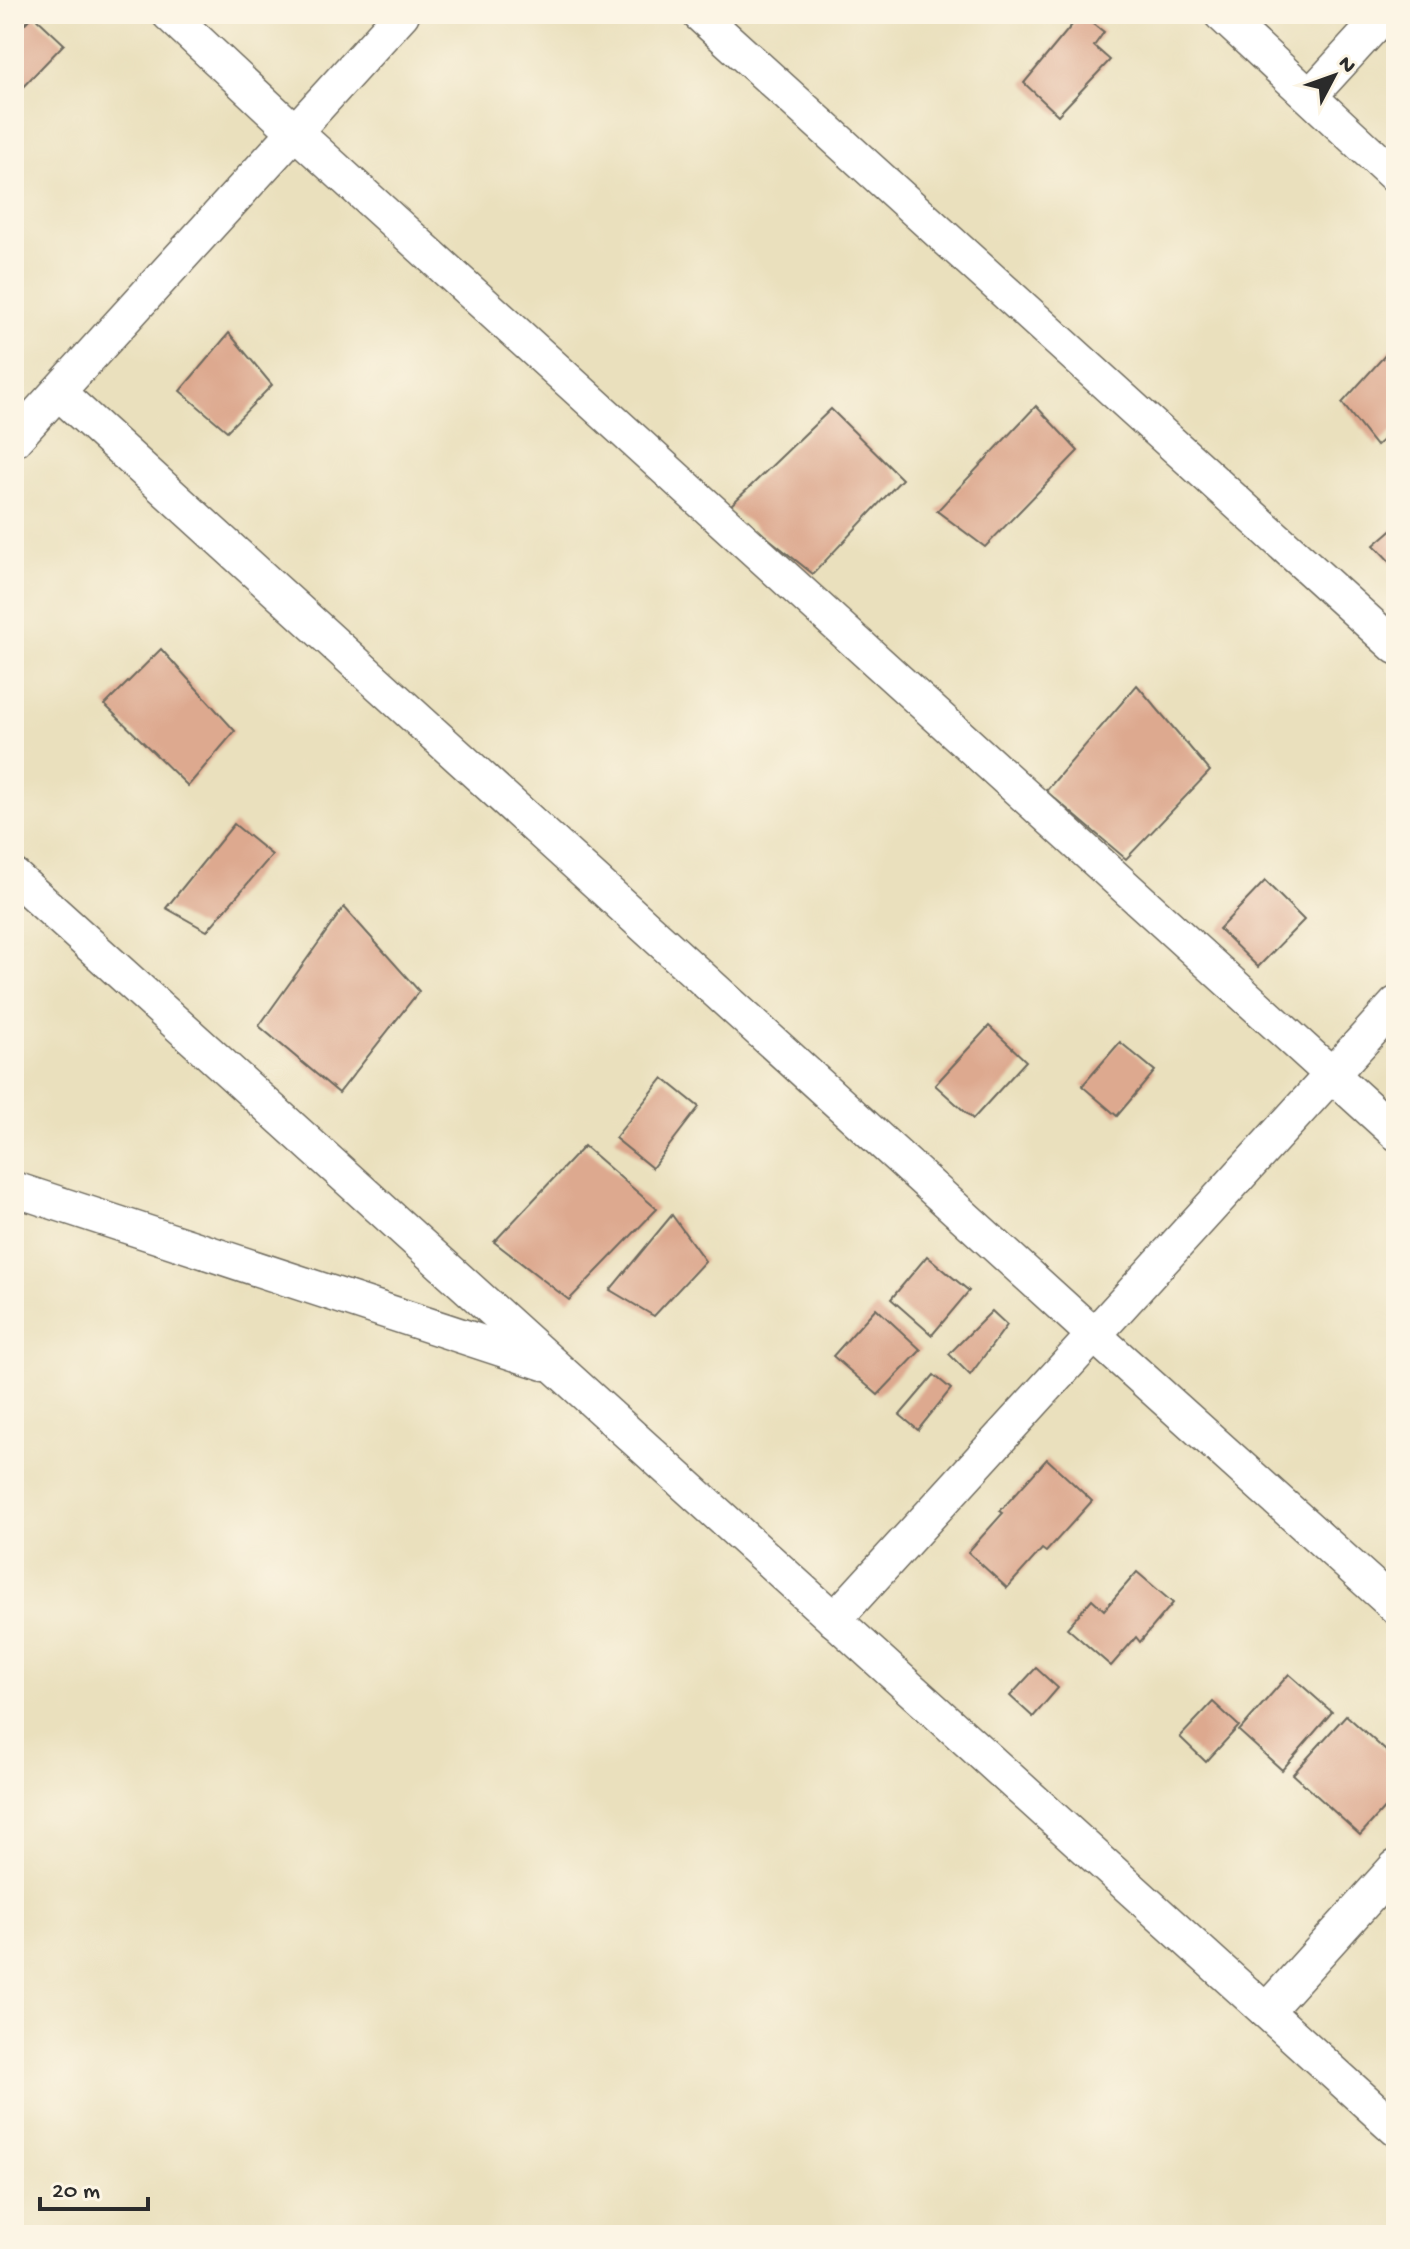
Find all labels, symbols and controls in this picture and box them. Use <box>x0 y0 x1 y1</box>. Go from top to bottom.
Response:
north arrow <box>1294 36 1374 116</box>
text: N <box>1332 52 1361 79</box>
scale bar <box>40 2161 148 2211</box>
text: 20 m <box>52 2178 100 2207</box>

